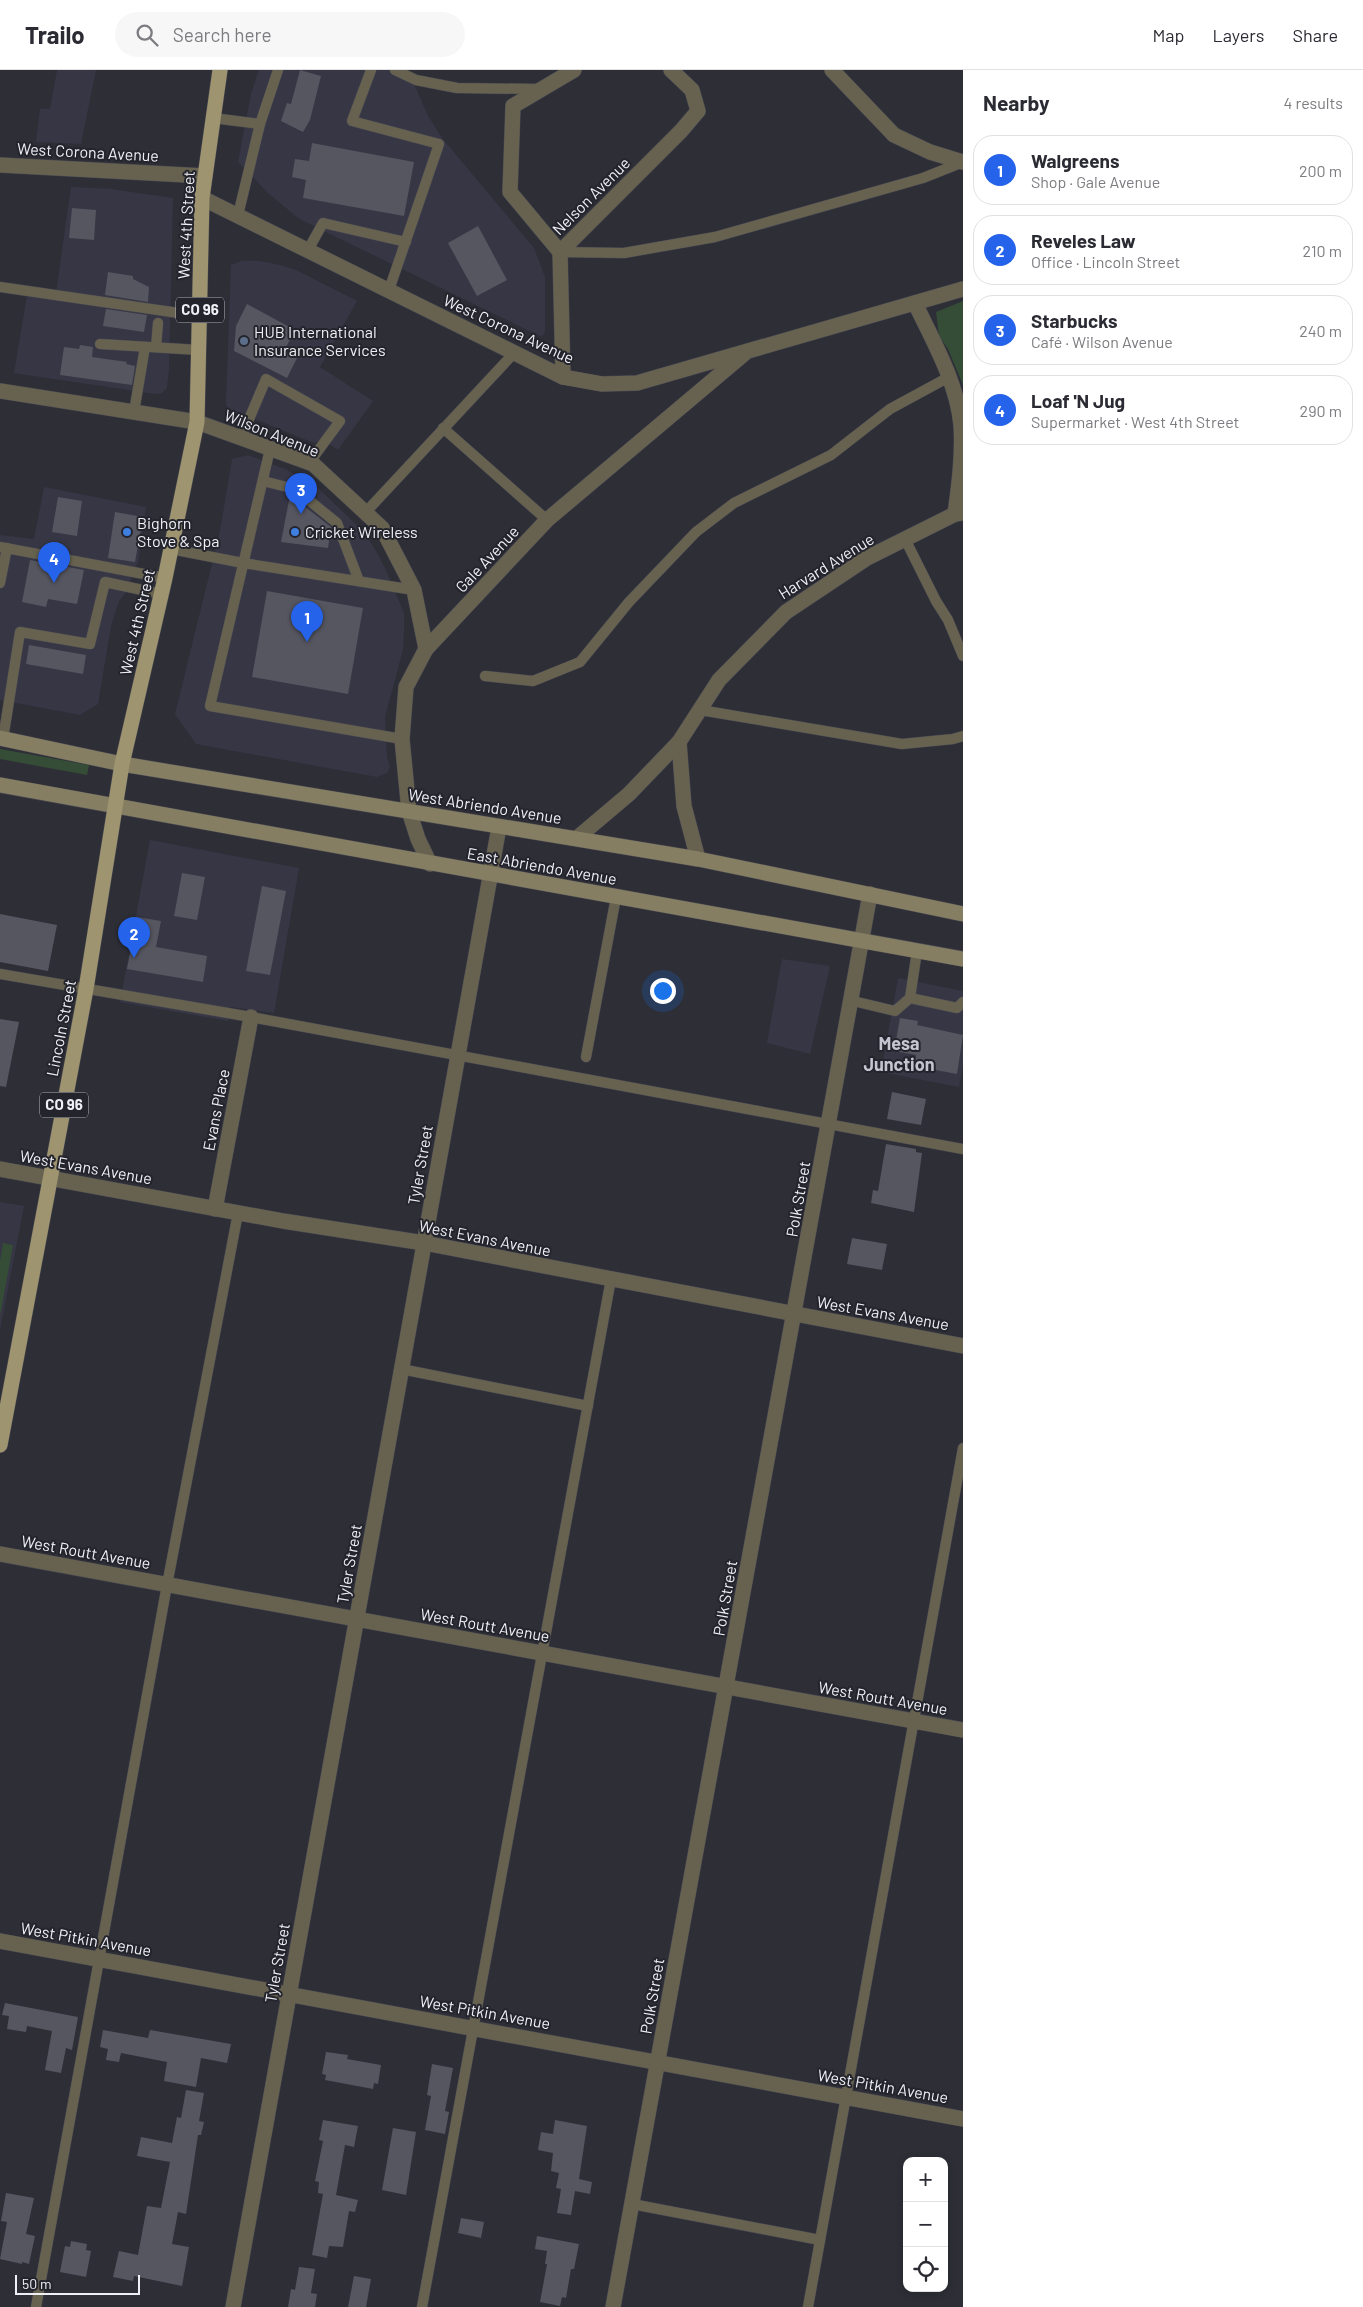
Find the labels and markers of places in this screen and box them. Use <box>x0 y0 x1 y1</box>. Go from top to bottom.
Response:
place label: HUB International Insurance Services <box>254 322 386 359</box>
marker: HUB International Insurance Services <box>238 335 250 347</box>
pin: 3 <box>285 473 317 514</box>
place label: Bighorn Stove & Spa <box>137 513 219 550</box>
place label: Cricket Wireless <box>305 522 418 541</box>
marker: Bighorn Stove & Spa <box>121 526 133 538</box>
marker: Cricket Wireless <box>289 526 301 538</box>
pin: 4 <box>38 542 70 583</box>
pin: 1 <box>291 601 323 642</box>
pin: 2 <box>118 917 150 958</box>

